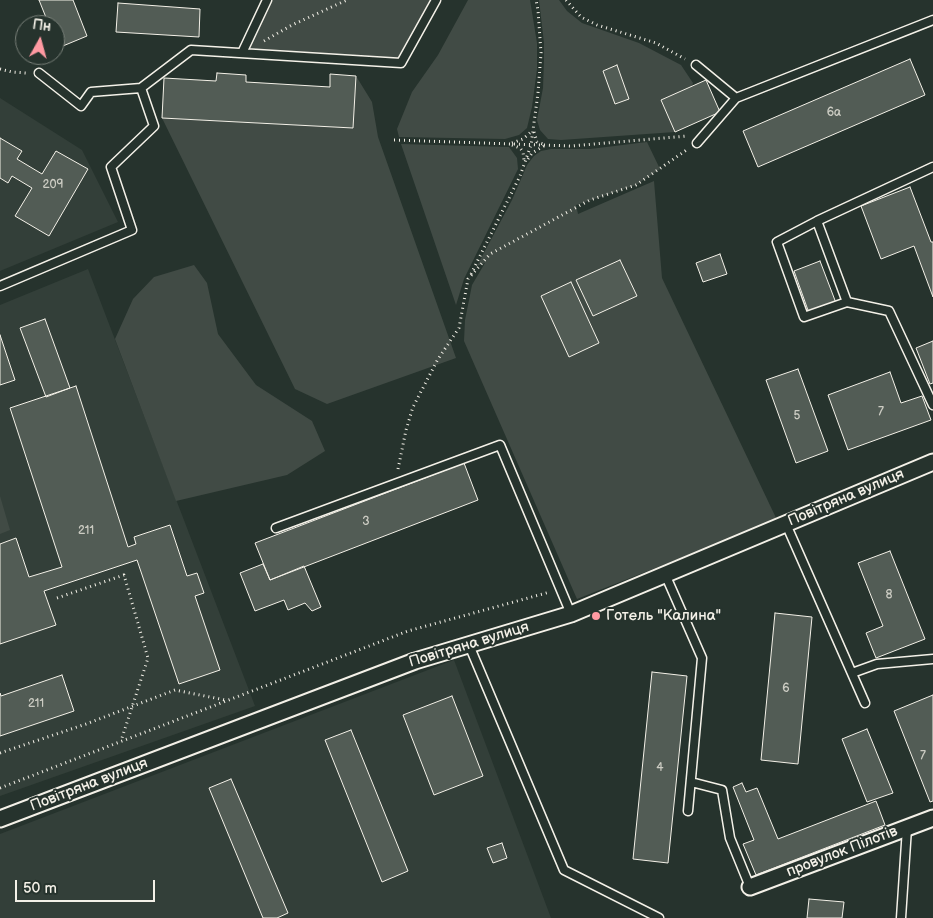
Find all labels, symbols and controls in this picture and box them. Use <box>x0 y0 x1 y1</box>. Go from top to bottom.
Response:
north arrow <box>15 15 65 65</box>
text: Пн <box>31 16 52 35</box>
house number: 6а <box>827 106 841 120</box>
house number: 209 <box>42 178 64 192</box>
house number: 7 <box>878 405 884 419</box>
house number: 5 <box>794 409 800 423</box>
street label: Повітряна вулиця <box>785 465 907 531</box>
house number: 3 <box>362 515 370 529</box>
house number: 211 <box>78 524 94 538</box>
house number: 8 <box>886 588 892 602</box>
place label: Готель "Калина" <box>606 607 721 625</box>
marker: Готель "Калина" <box>590 610 602 622</box>
street label: Повітряна вулиця <box>407 618 531 672</box>
house number: 6 <box>782 682 790 696</box>
house number: 211 <box>28 697 44 711</box>
house number: 7 <box>920 749 926 763</box>
street label: Повітряна вулиця <box>28 754 150 816</box>
house number: 4 <box>656 761 664 775</box>
street label: провулок Пілотів <box>784 823 900 881</box>
scale bar <box>18 870 158 902</box>
text: 50 m <box>23 879 57 898</box>

